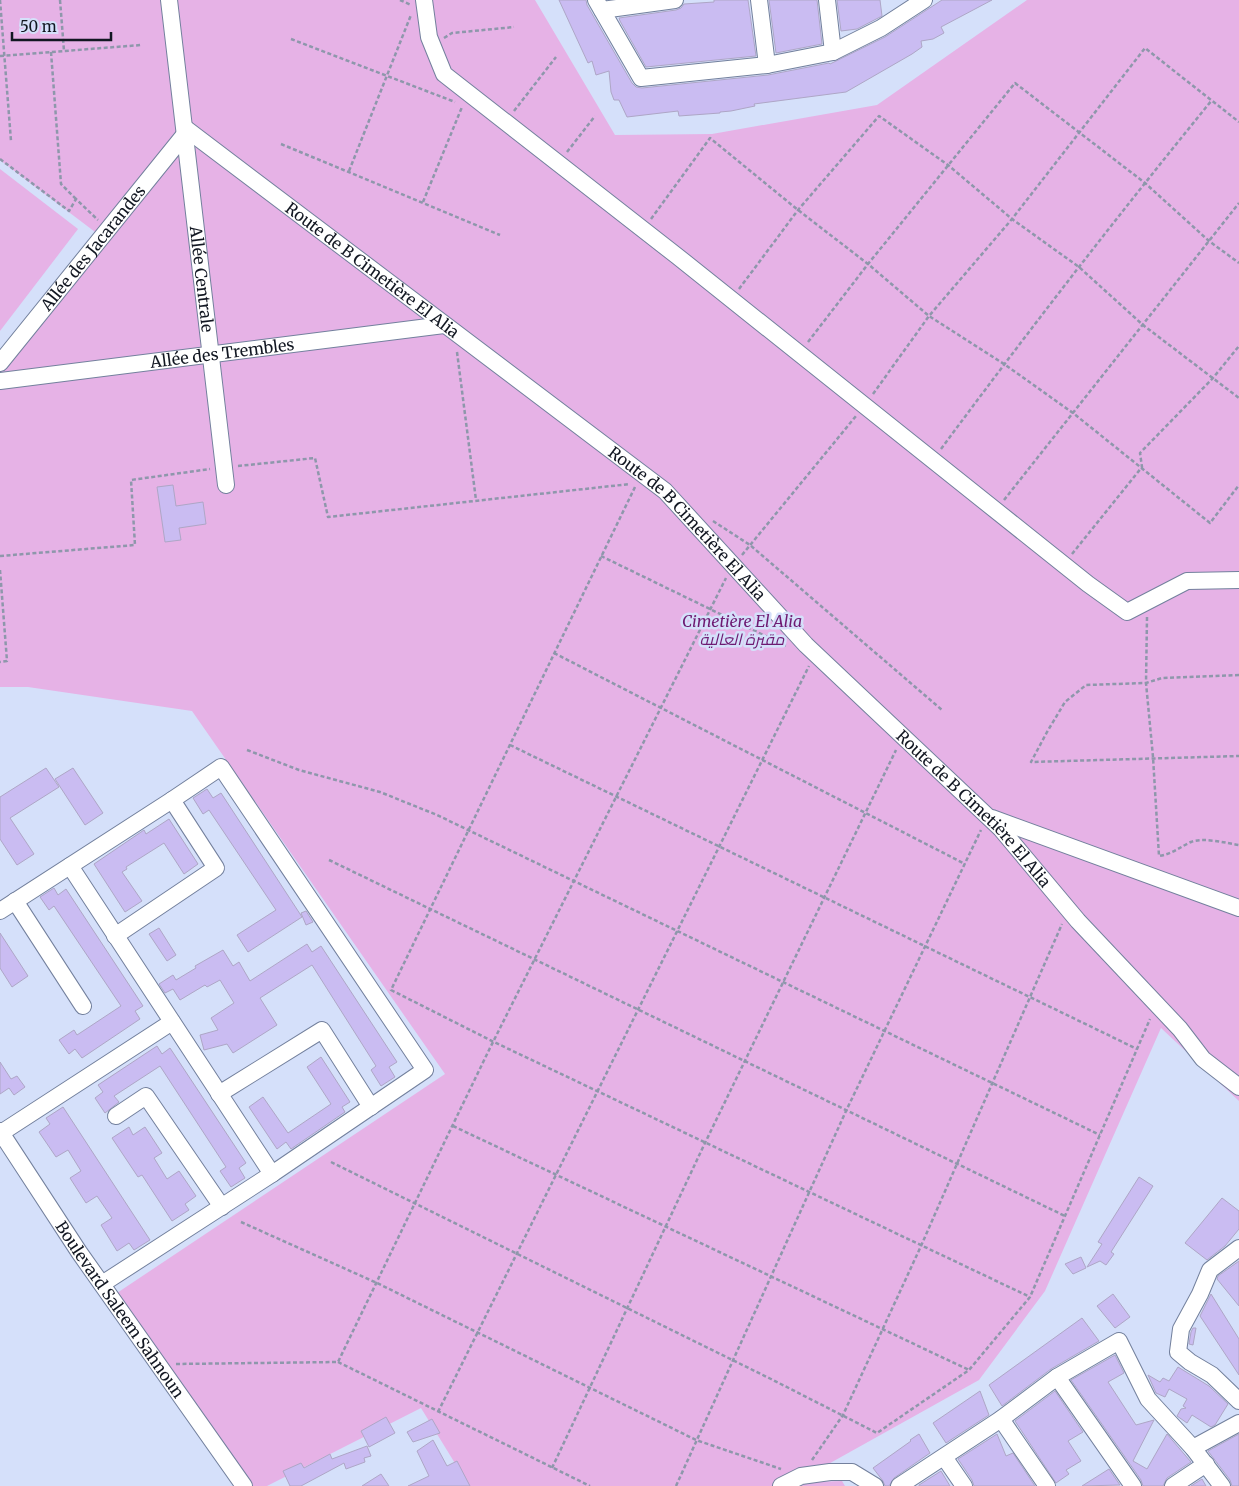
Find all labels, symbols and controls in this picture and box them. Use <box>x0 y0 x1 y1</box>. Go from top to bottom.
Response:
scale bar <box>12 10 111 42</box>
text: 50 m <box>20 17 57 36</box>
street label: Allée des Jacarandes <box>36 181 150 315</box>
street label: Route de B Cimetière El Alia <box>282 198 464 342</box>
street label: Allée Centrale <box>186 224 218 333</box>
street label: Allée des Trembles <box>148 334 295 372</box>
street label: Route de B Cimetière El Alia <box>605 442 770 605</box>
park label: Cimetière El Alia مقبرة العالية <box>682 611 802 649</box>
street label: Route de B Cimetière El Alia <box>892 726 1056 891</box>
street label: Boulevard Saleem Sahnoun <box>51 1217 189 1402</box>

